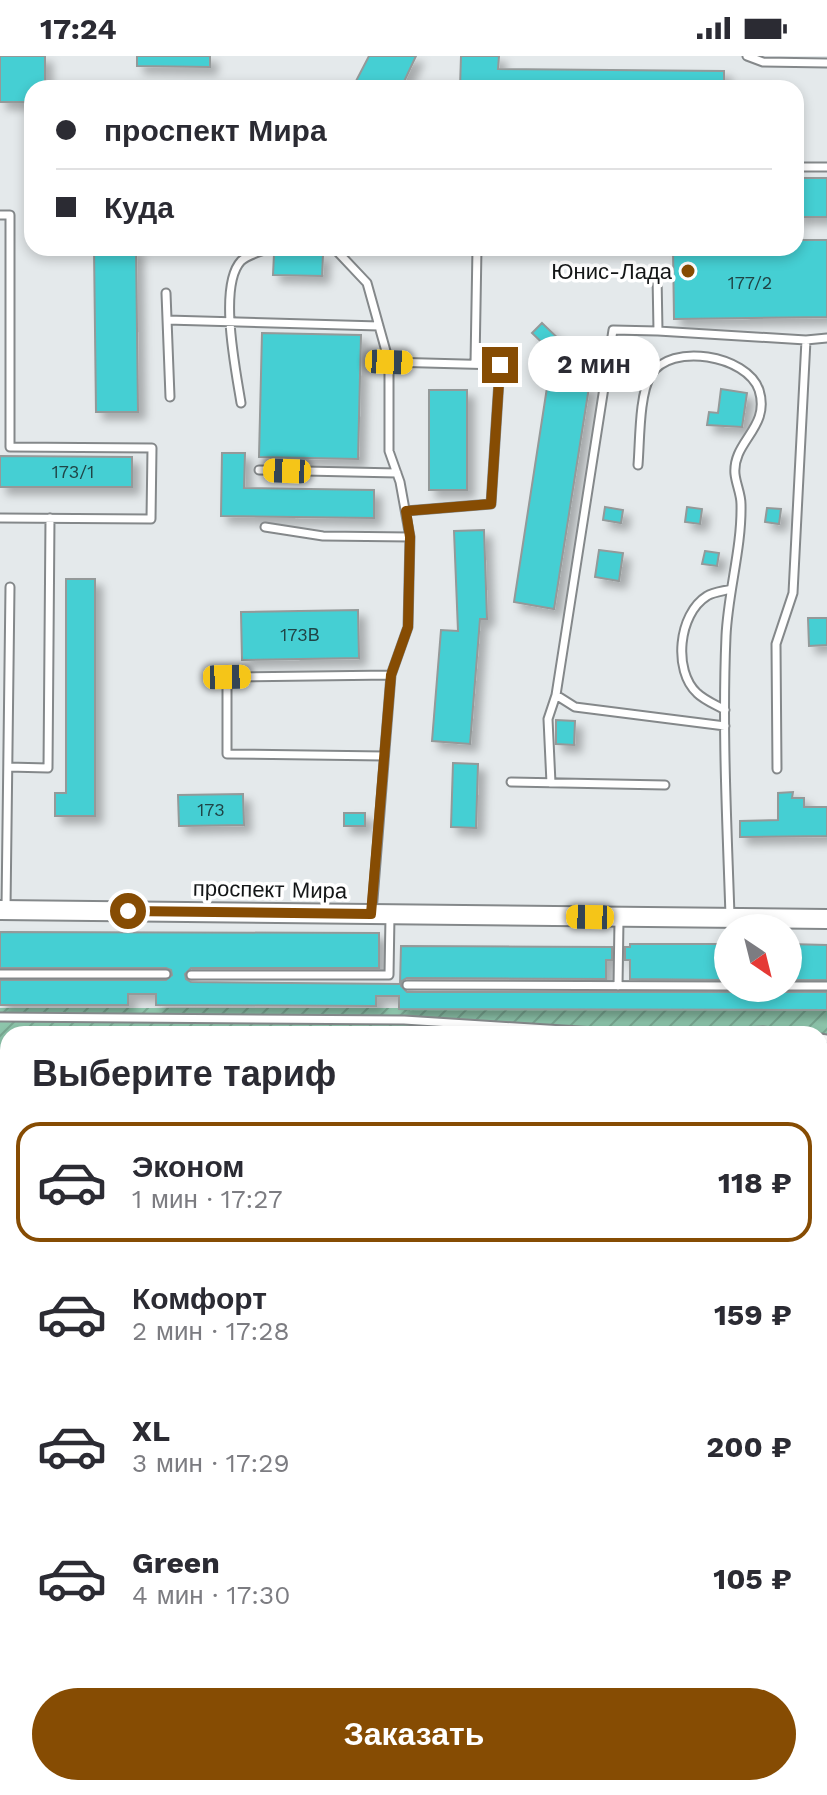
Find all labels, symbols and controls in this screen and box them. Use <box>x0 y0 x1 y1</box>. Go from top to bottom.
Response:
text: 17:24 <box>40 11 117 46</box>
text: проспект Мира <box>104 113 327 148</box>
text: Куда <box>104 190 174 225</box>
place label: Юнис-Лада <box>551 259 673 284</box>
marker: Юнис-Лада <box>679 262 697 280</box>
house number: 177/2 <box>728 272 772 293</box>
callout: 2 мин <box>528 337 660 393</box>
route end <box>482 347 518 383</box>
car <box>365 349 413 375</box>
text: 2 мин <box>557 349 631 379</box>
car <box>263 458 311 484</box>
house number: 173/1 <box>52 461 94 482</box>
house number: 173В <box>280 624 320 645</box>
car <box>203 665 251 689</box>
house number: 173 <box>197 799 225 820</box>
street label: проспект Мира <box>193 876 348 903</box>
route start <box>110 893 146 929</box>
car <box>566 905 614 929</box>
north arrow <box>714 914 802 1002</box>
map controls <box>714 914 802 1002</box>
text: Выберите тариф <box>32 1053 336 1095</box>
icon: car <box>36 1146 108 1218</box>
text: Эконом <box>132 1149 245 1184</box>
text: 118 ₽ <box>718 1165 792 1200</box>
text: 1 мин · 17:27 <box>132 1184 283 1214</box>
icon: car <box>36 1278 108 1350</box>
text: Комфорт <box>132 1281 267 1316</box>
text: 159 ₽ <box>714 1297 792 1332</box>
text: 2 мин · 17:28 <box>132 1316 289 1346</box>
icon: car <box>36 1410 108 1482</box>
text: XL <box>132 1413 170 1448</box>
text: 200 ₽ <box>706 1429 792 1464</box>
text: 3 мин · 17:29 <box>132 1448 290 1478</box>
icon: car <box>36 1542 108 1614</box>
text: Green <box>132 1545 220 1580</box>
text: 105 ₽ <box>713 1561 792 1596</box>
text: 4 мин · 17:30 <box>132 1580 290 1610</box>
button: Заказать <box>32 1688 796 1780</box>

